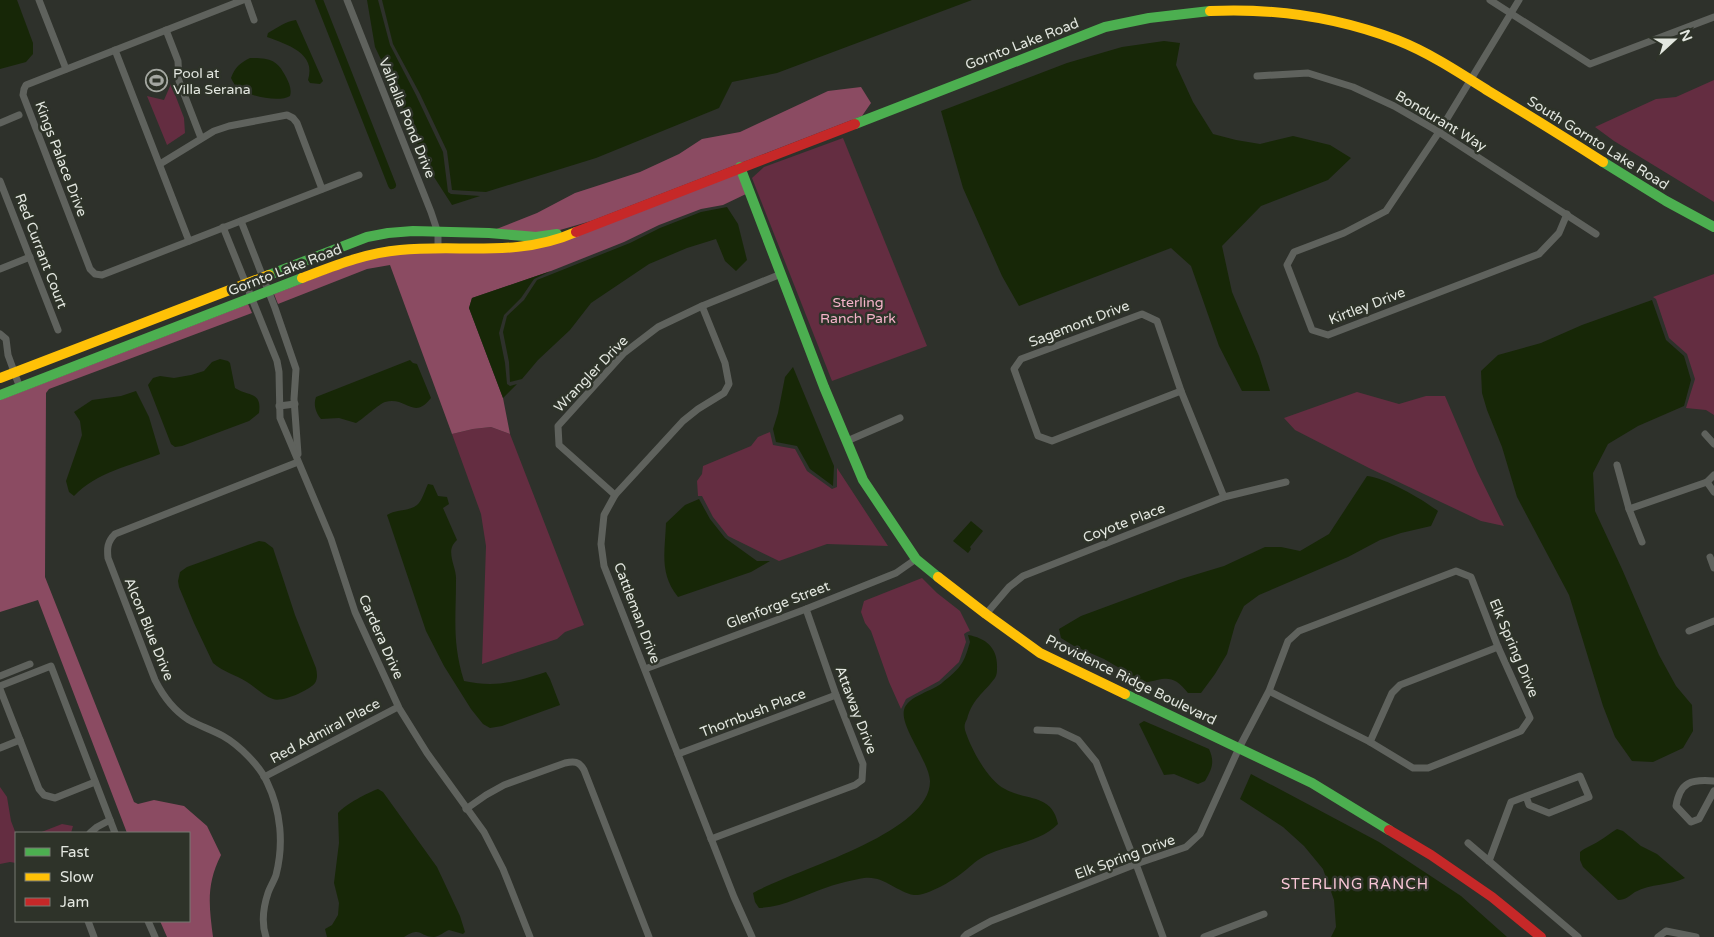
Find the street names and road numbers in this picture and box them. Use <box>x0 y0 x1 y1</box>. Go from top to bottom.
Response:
street label: Gornto Lake Road <box>963 14 1081 74</box>
street label: Valhalla Pond Drive <box>375 55 439 181</box>
street label: Bondurant Way <box>1392 87 1490 155</box>
street label: South Gornto Lake Road <box>1524 92 1672 194</box>
street label: Kings Palace Drive <box>31 99 91 219</box>
street label: Red Currant Court <box>11 191 71 311</box>
street label: Gornto Lake Road <box>226 240 344 300</box>
street label: Kirtley Drive <box>1326 284 1408 328</box>
street label: Sagemont Drive <box>1026 297 1132 351</box>
street label: Wrangler Drive <box>550 332 632 416</box>
street label: Coyote Place <box>1081 500 1168 546</box>
street label: Cattleman Drive <box>610 560 664 666</box>
street label: Alcon Blue Drive <box>121 575 177 683</box>
street label: Glenforge Street <box>724 577 833 633</box>
street label: Cardera Drive <box>355 592 407 682</box>
street label: Elk Spring Drive <box>1486 596 1542 700</box>
street label: Providence Ridge Boulevard <box>1043 631 1219 729</box>
street label: Attaway Drive <box>831 664 881 756</box>
street label: Thornbush Place <box>698 685 808 741</box>
street label: Red Admiral Place <box>267 695 383 767</box>
street label: Elk Spring Drive <box>1073 831 1177 883</box>

